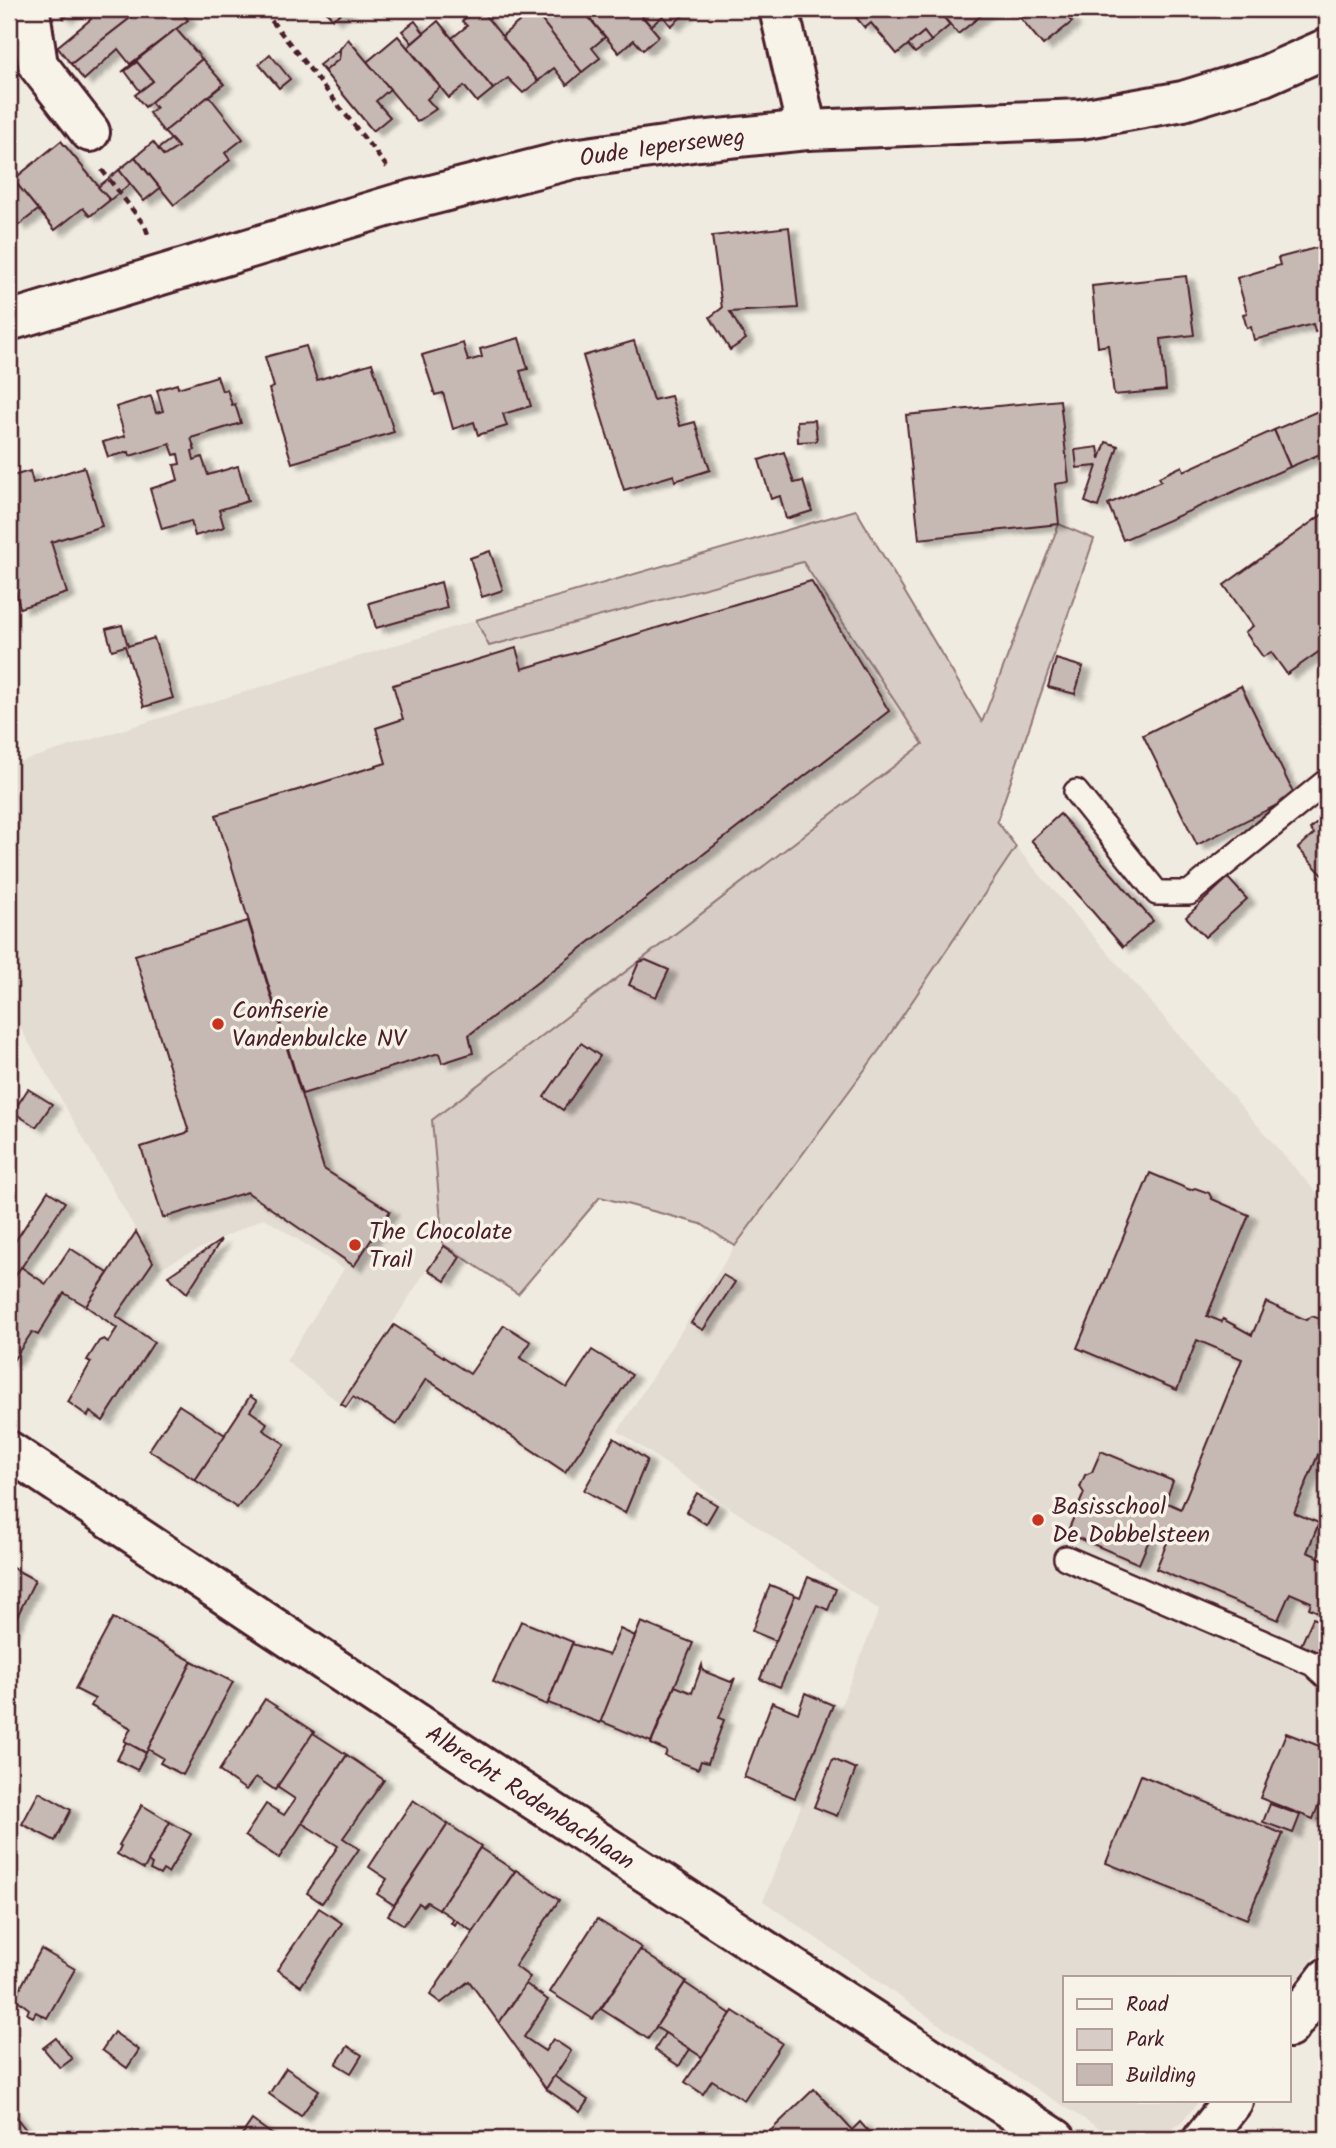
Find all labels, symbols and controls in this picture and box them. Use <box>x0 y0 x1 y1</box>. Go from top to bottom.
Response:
street label: Oude Ieperseweg <box>577 118 747 179</box>
place label: Confiserie Vandenbulcke NV <box>232 992 408 1059</box>
marker: Confiserie Vandenbulcke NV <box>210 1016 226 1032</box>
place label: The Chocolate Trail <box>369 1213 512 1280</box>
marker: The Chocolate Trail <box>347 1237 363 1253</box>
place label: Basisschool De Dobbelsteen <box>1052 1488 1210 1555</box>
marker: Basisschool De Dobbelsteen <box>1030 1512 1046 1528</box>
street label: Albrecht Rodenbachlaan <box>417 1716 642 1881</box>
legend <box>1063 1976 1290 2102</box>
text: Road <box>1126 1989 1169 2022</box>
text: Park <box>1126 2024 1164 2057</box>
text: Building <box>1126 2060 1196 2093</box>

